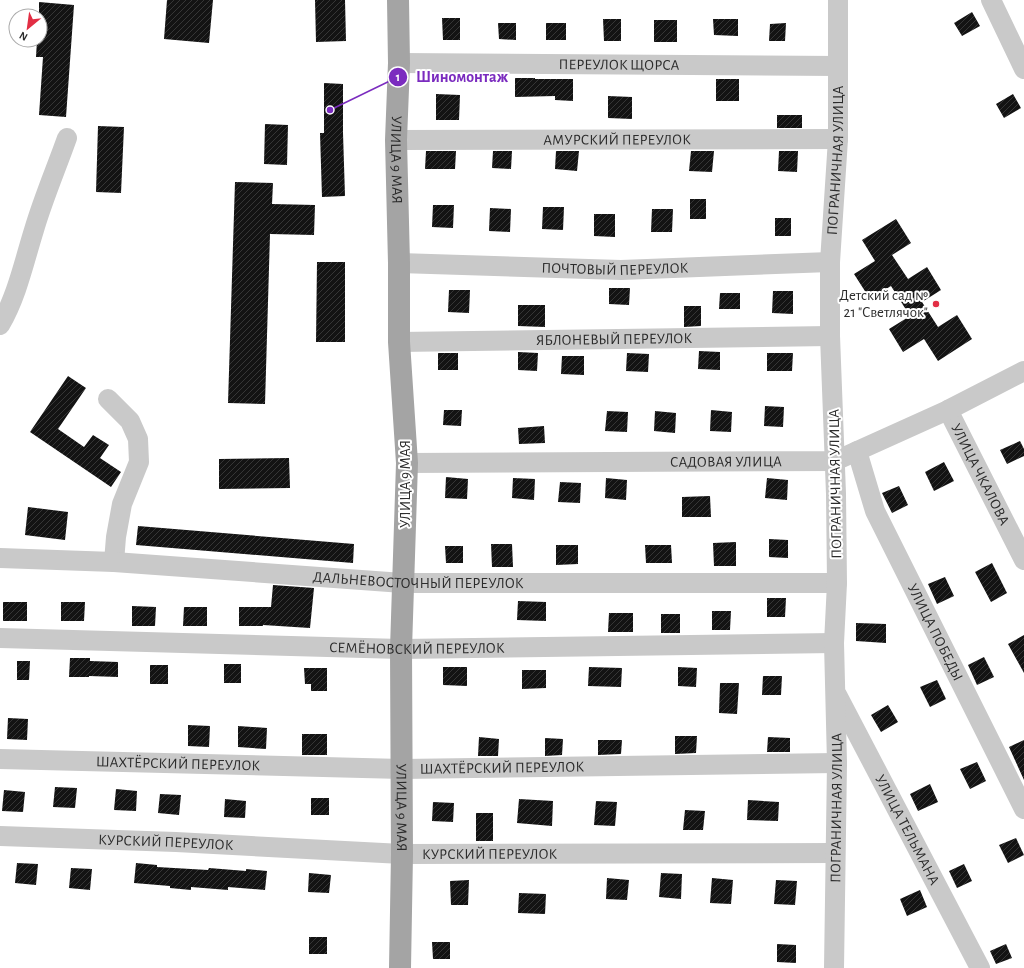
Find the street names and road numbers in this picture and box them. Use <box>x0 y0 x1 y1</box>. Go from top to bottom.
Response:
street label: ПЕРЕУЛОК ЩОРСА <box>558 57 680 73</box>
street label: ПОГРАНИЧНАЯ УЛИЦА <box>825 85 846 236</box>
street label: УЛИЦА 9 МАЯ <box>388 115 405 204</box>
street label: АМУРСКИЙ ПЕРЕУЛОК <box>543 132 691 148</box>
street label: ПОЧТОВЫЙ ПЕРЕУЛОК <box>541 260 689 278</box>
street label: ЯБЛОНЕВЫЙ ПЕРЕУЛОК <box>536 331 693 348</box>
street label: ПОГРАНИЧНАЯ УЛИЦА <box>827 409 844 559</box>
street label: УЛИЦА ЧКАЛОВА <box>948 421 1012 528</box>
street label: УЛИЦА 9 МАЯ <box>398 440 413 528</box>
street label: САДОВАЯ УЛИЦА <box>670 454 782 470</box>
street label: ДАЛЬНЕВОСТОЧНЫЙ ПЕРЕУЛОК <box>312 569 524 591</box>
street label: УЛИЦА ПОБЕДЫ <box>905 581 966 683</box>
street label: СЕМЁНОВСКИЙ ПЕРЕУЛОК <box>329 640 505 657</box>
street label: ПОГРАНИЧНАЯ УЛИЦА <box>828 733 845 883</box>
street label: ШАХТЁРСКИЙ ПЕРЕУЛОК <box>96 754 261 773</box>
street label: ШАХТЁРСКИЙ ПЕРЕУЛОК <box>420 759 584 777</box>
street label: УЛИЦА 9 МАЯ <box>394 763 409 852</box>
street label: УЛИЦА ТЕЛЬМАНА <box>872 772 942 888</box>
street label: КУРСКИЙ ПЕРЕУЛОК <box>98 832 234 853</box>
street label: КУРСКИЙ ПЕРЕУЛОК <box>422 847 558 862</box>

